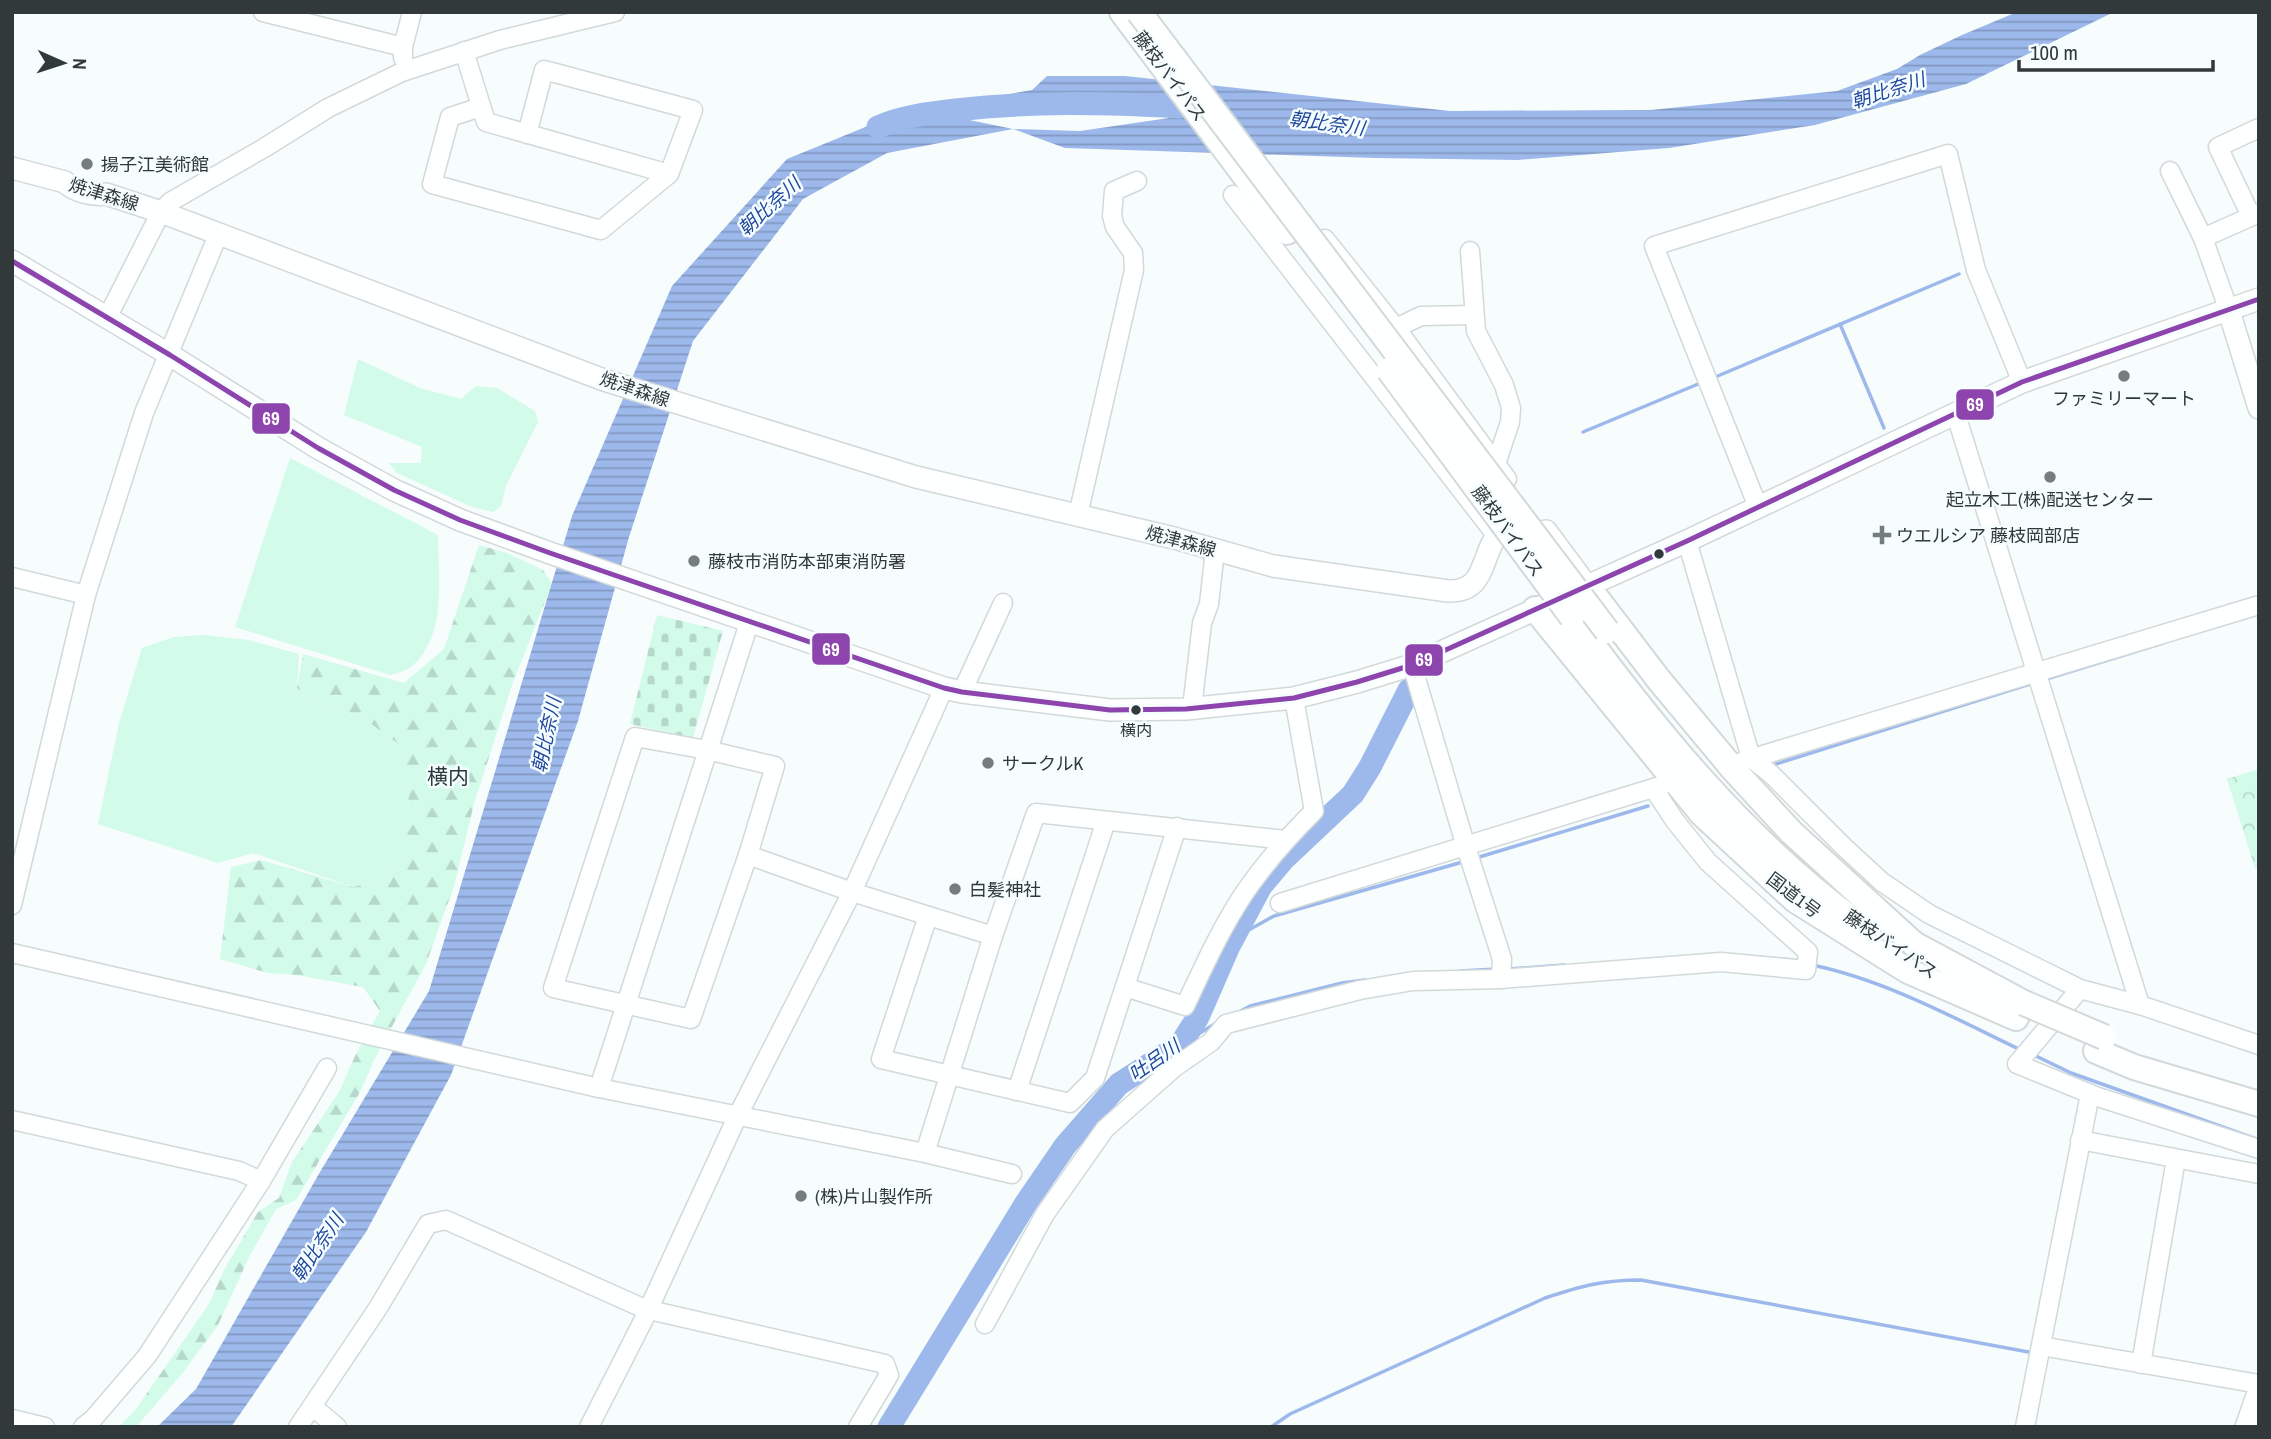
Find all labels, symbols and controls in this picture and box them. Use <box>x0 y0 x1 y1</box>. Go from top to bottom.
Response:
street label: 藤枝バイパス <box>1128 25 1212 127</box>
north arrow <box>28 28 98 98</box>
scale bar <box>2019 28 2213 72</box>
text: 100 m <box>2030 38 2078 67</box>
text: N <box>67 58 93 70</box>
water label: 朝比奈川 <box>1848 65 1930 114</box>
water label: 朝比奈川 <box>1288 105 1368 141</box>
place label: 揚子江美術館 <box>101 152 209 177</box>
marker: 揚子江美術館 <box>79 156 95 172</box>
water label: 朝比奈川 <box>732 170 807 241</box>
street label: 焼津森線 <box>66 172 142 216</box>
street label: 焼津森線 <box>597 365 673 413</box>
marker: ファミリーマート <box>2116 368 2132 384</box>
place label: ファミリーマート <box>2052 386 2196 411</box>
line badge: 69 <box>1955 388 1995 421</box>
text: 69 <box>1966 391 1984 417</box>
line badge: 69 <box>251 402 291 435</box>
text: 69 <box>262 405 280 431</box>
marker: 起立木工(株)配送センター <box>2042 469 2058 485</box>
street label: 藤枝バイパス <box>1466 480 1550 582</box>
place label: 起立木工(株)配送センター <box>1946 487 2154 512</box>
street label: 焼津森線 <box>1143 520 1219 562</box>
place label: ウエルシア 藤枝岡部店 <box>1896 523 2080 548</box>
marker: ウエルシア 藤枝岡部店 <box>1874 527 1890 543</box>
unlabelled marker <box>1652 547 1666 561</box>
place label: 藤枝市消防本部東消防署 <box>708 549 906 574</box>
marker: 藤枝市消防本部東消防署 <box>686 553 702 569</box>
line badge: 69 <box>811 632 851 666</box>
text: 69 <box>822 636 840 662</box>
line badge: 69 <box>1404 643 1444 677</box>
text: 69 <box>1415 646 1433 672</box>
water label: 朝比奈川 <box>525 693 567 775</box>
marker: 横内 <box>1129 703 1143 717</box>
place label: 横内 <box>1120 719 1152 741</box>
place label: サークルK <box>1002 751 1083 776</box>
marker: サークルK <box>980 755 996 771</box>
district label: 横内 <box>427 762 469 791</box>
street label: 国道1号 <box>1762 866 1826 924</box>
place label: 白髪神社 <box>969 877 1041 902</box>
marker: 白髪神社 <box>947 881 963 897</box>
street label: 藤枝バイパス <box>1839 904 1943 984</box>
water label: 吐呂川 <box>1123 1032 1186 1087</box>
place label: (株)片山製作所 <box>815 1184 933 1209</box>
marker: (株)片山製作所 <box>793 1188 809 1204</box>
water label: 朝比奈川 <box>285 1207 350 1286</box>

